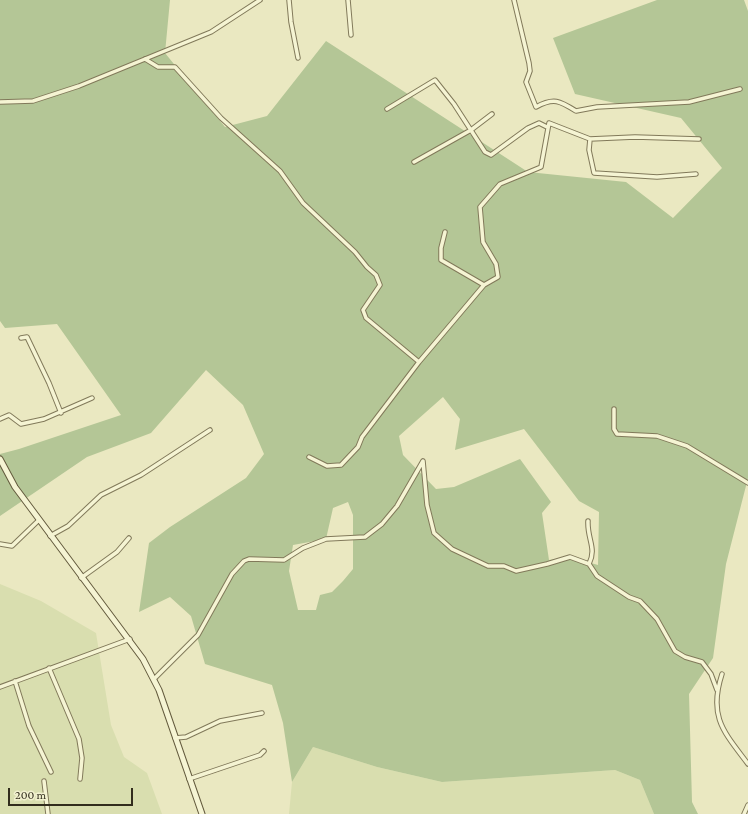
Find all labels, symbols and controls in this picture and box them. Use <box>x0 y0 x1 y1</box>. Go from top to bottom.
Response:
scale bar <box>10 780 135 806</box>
text: 200 m <box>15 788 46 802</box>

